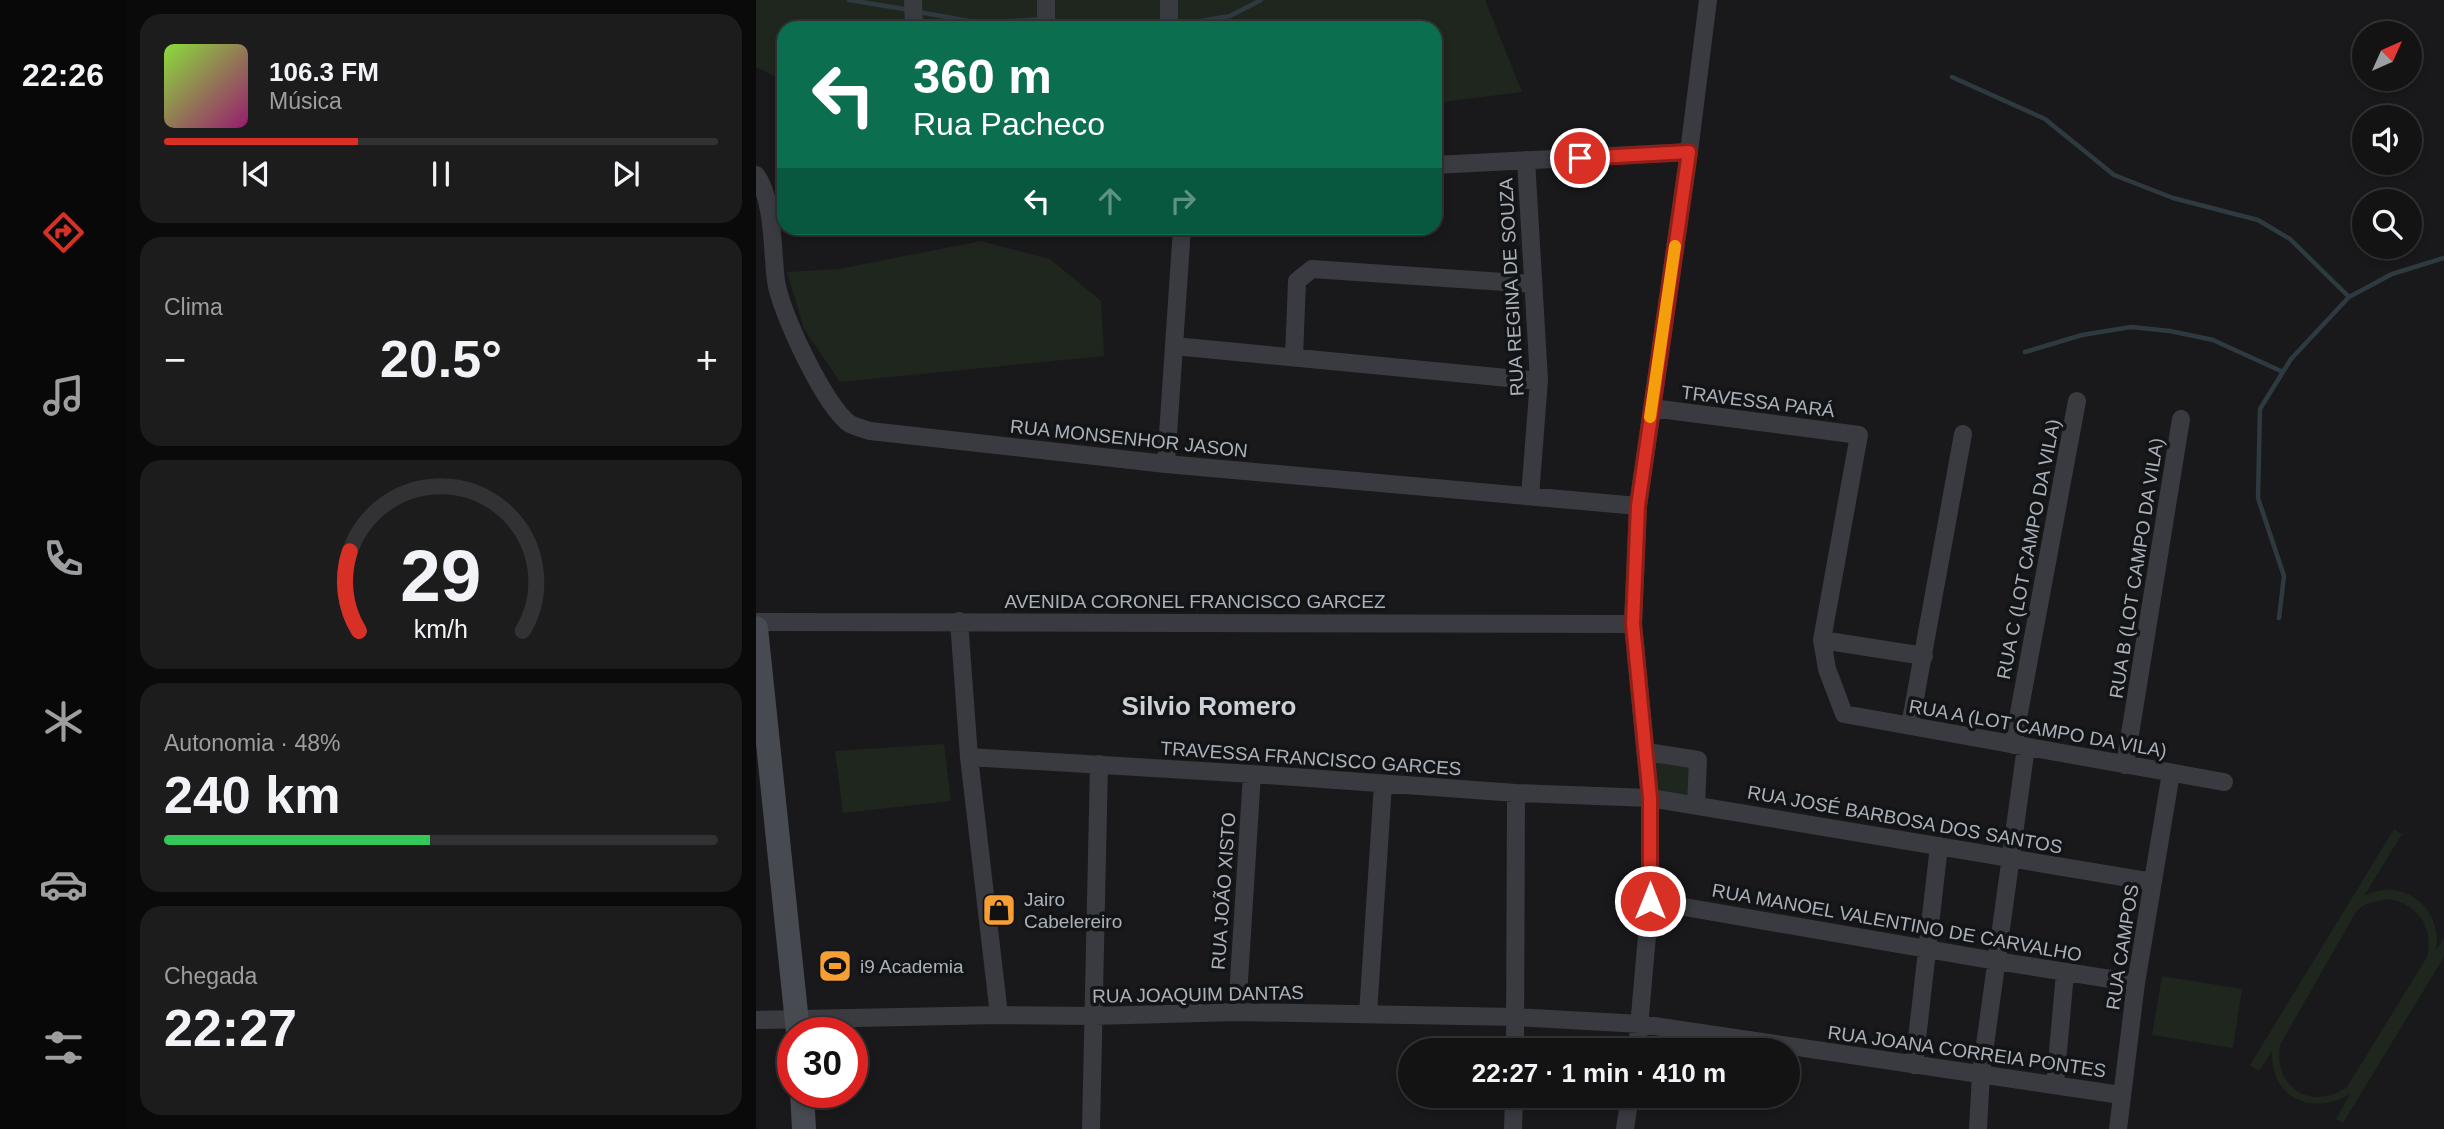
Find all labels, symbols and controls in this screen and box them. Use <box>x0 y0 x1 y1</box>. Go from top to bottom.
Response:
north arrow <box>2352 21 2422 91</box>
map controls <box>2352 21 2422 259</box>
icon: left <box>798 49 889 140</box>
text: 360 m <box>913 49 1052 103</box>
text: 22:26 <box>22 57 104 93</box>
text: 106.3 FM <box>269 57 379 87</box>
text: Música <box>269 88 342 114</box>
button: sound <box>2352 105 2422 175</box>
text: Rua Pacheco <box>913 106 1105 142</box>
pin <box>1550 128 1610 188</box>
icon: arrive <box>1561 139 1599 177</box>
icon: previous <box>237 155 275 193</box>
icon: pause <box>422 155 460 193</box>
icon: next <box>607 155 645 193</box>
street label: RUA REGINA DE SOUZA <box>1495 177 1528 397</box>
icon: left <box>1018 182 1056 220</box>
icon: ahead <box>1091 182 1129 220</box>
icon: right <box>1164 182 1202 220</box>
button: search <box>2352 189 2422 259</box>
icon: directions <box>39 208 88 257</box>
text: Clima <box>164 294 223 320</box>
text: 20.5° <box>380 330 502 388</box>
text: − <box>164 339 186 381</box>
text: + <box>696 339 718 381</box>
icon: music <box>39 371 88 420</box>
street label: TRAVESSA PARÁ <box>1680 382 1836 421</box>
street label: RUA MONSENHOR JASON <box>1009 416 1249 461</box>
street label: RUA C (LOT CAMPO DA VILA) <box>1993 417 2064 681</box>
street label: RUA B (LOT CAMPO DA VILA) <box>2106 436 2167 700</box>
icon: phone <box>39 534 88 583</box>
text: 29 <box>401 535 481 616</box>
street label: AVENIDA CORONEL FRANCISCO GARCEZ <box>1004 591 1386 612</box>
text: km/h <box>414 614 468 642</box>
district label: Silvio Romero <box>1122 691 1296 721</box>
street label: RUA A (LOT CAMPO DA VILA) <box>1907 695 2169 762</box>
icon: climate <box>39 697 88 746</box>
text: Autonomia · 48% <box>164 730 340 756</box>
street label: TRAVESSA FRANCISCO GARCES <box>1160 738 1462 779</box>
text: 240 km <box>164 766 340 824</box>
street label: RUA JOSÉ BARBOSA DOS SANTOS <box>1746 781 2064 858</box>
street label: RUA JOÃO XISTO <box>1208 811 1239 971</box>
icon: car <box>39 860 88 909</box>
position arrow <box>1613 864 1687 938</box>
street label: RUA MANOEL VALENTINO DE CARVALHO <box>1710 880 2083 965</box>
street label: RUA CAMPOS <box>2102 883 2143 1011</box>
place label: Jairo Cabelereiro <box>1024 889 1122 932</box>
shop icon: Jairo Cabelereiro <box>980 891 1018 929</box>
sports icon: i9 Academia <box>816 947 854 985</box>
place label: i9 Academia <box>860 956 964 977</box>
text: Chegada <box>164 963 257 989</box>
street label: RUA JOAQUIM DANTAS <box>1092 982 1304 1007</box>
text: 22:27 <box>164 999 297 1057</box>
speed limit sign: 30 <box>777 1017 868 1108</box>
street label: RUA JOANA CORREIA PONTES <box>1826 1022 2107 1081</box>
icon: filters <box>39 1023 88 1072</box>
text: 22:27 · 1 min · 410 m <box>1472 1058 1726 1088</box>

